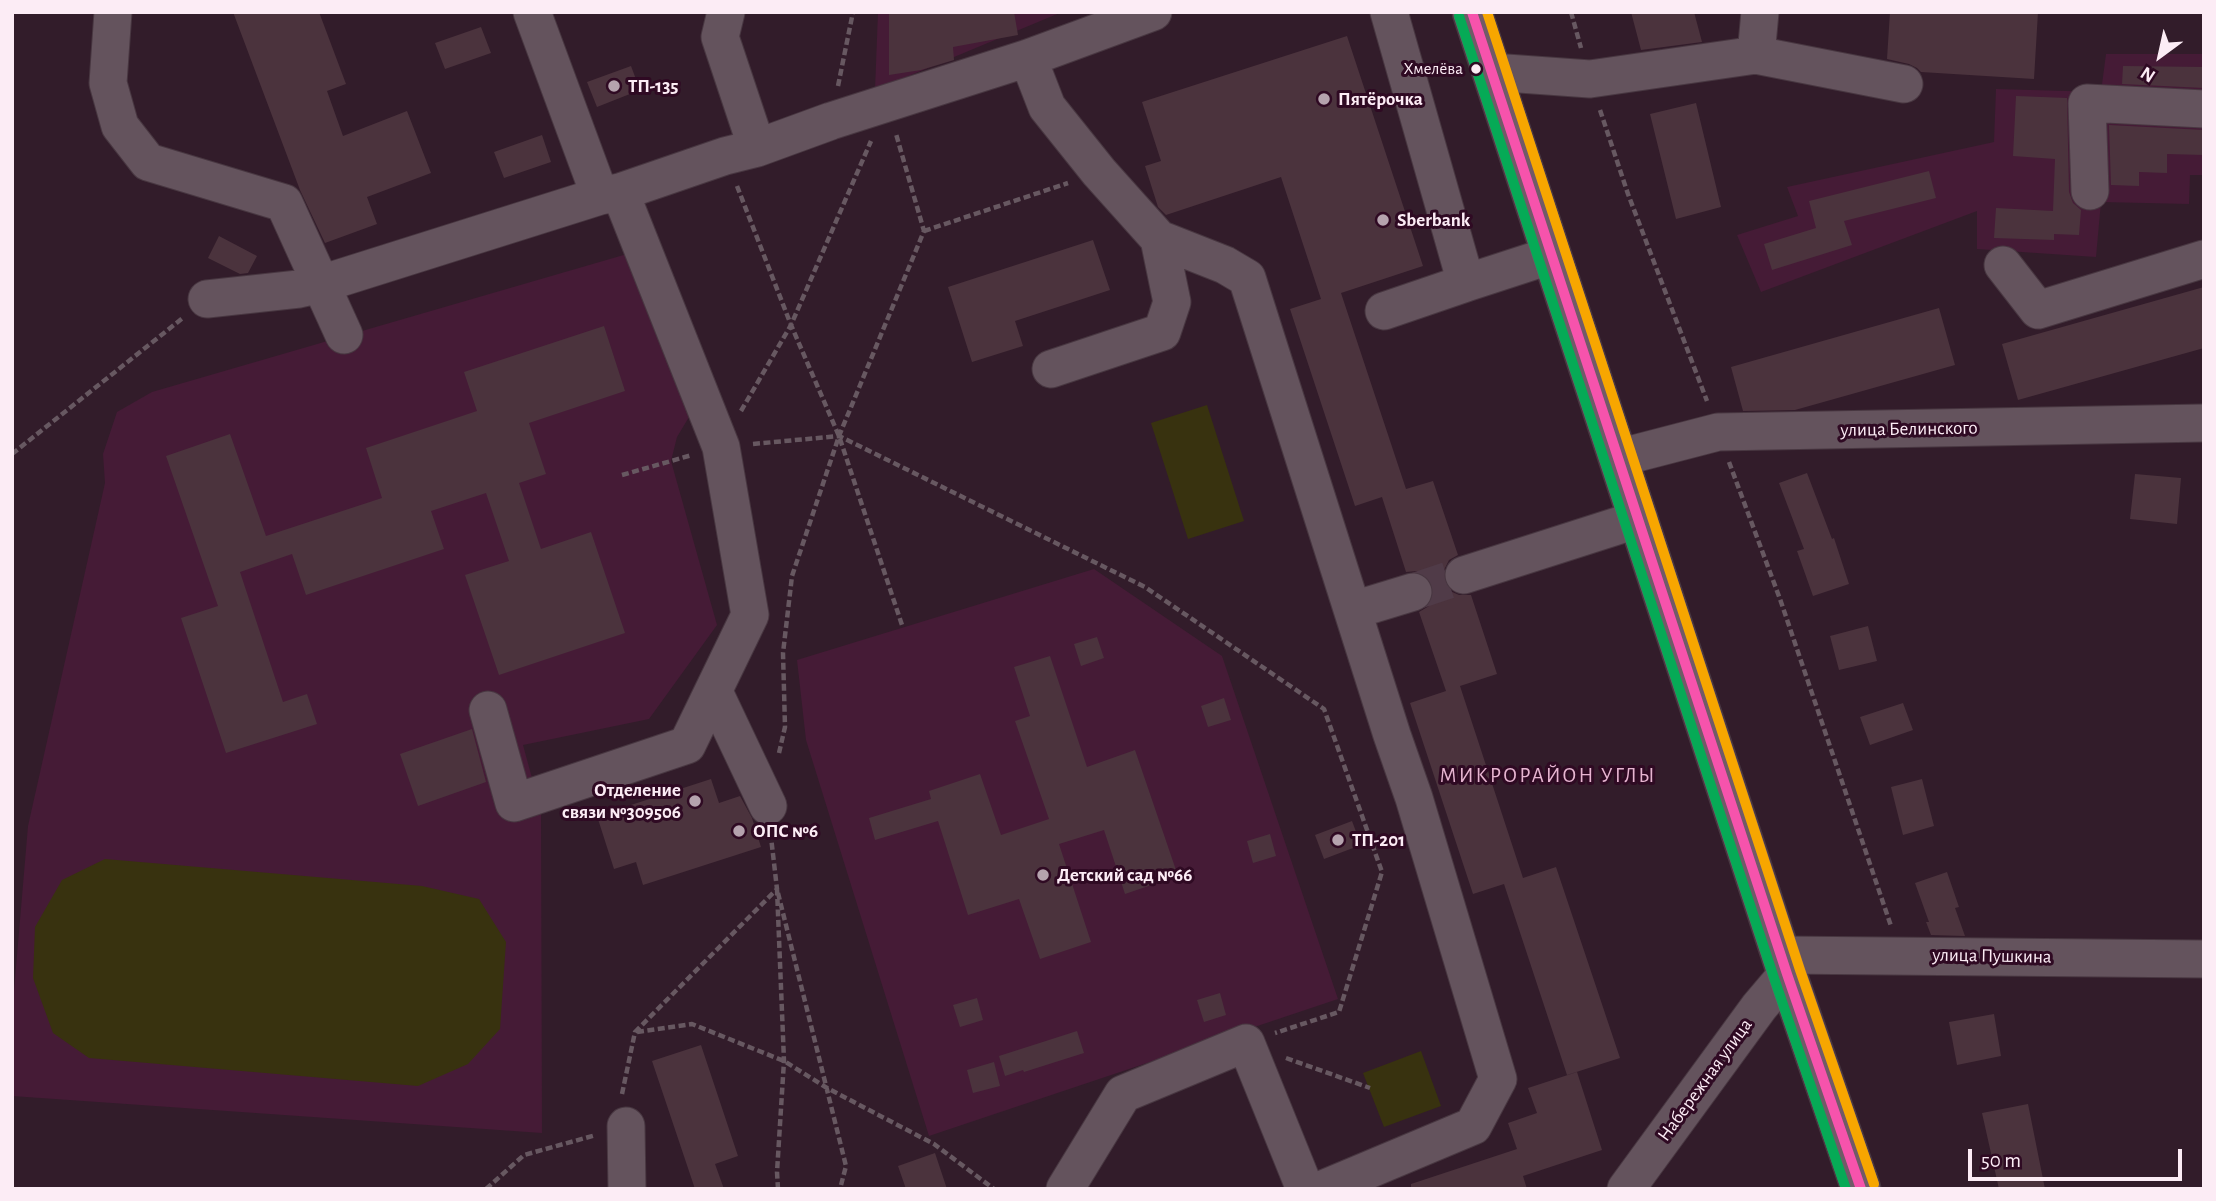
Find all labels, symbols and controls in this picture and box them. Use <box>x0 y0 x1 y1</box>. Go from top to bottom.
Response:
north arrow <box>2125 21 2195 91</box>
place label: Хмелёва <box>1403 59 1463 79</box>
marker: Хмелёва <box>1469 62 1483 76</box>
text: N <box>2138 62 2159 86</box>
place label: ТП-135 <box>628 75 679 97</box>
marker: ТП-135 <box>606 78 622 94</box>
place label: Пятёрочка <box>1338 88 1423 110</box>
marker: Пятёрочка <box>1316 91 1332 107</box>
place label: Sberbank <box>1397 209 1470 231</box>
marker: Sberbank <box>1375 212 1391 228</box>
street label: улица Белинского <box>1840 416 1978 442</box>
district label: МИКРОРАЙОН УГЛЫ <box>1441 763 1655 789</box>
place label: Отделение связи №309506 <box>562 779 681 823</box>
marker: Отделение связи №309506 <box>687 793 703 809</box>
place label: ОПС №6 <box>753 820 818 842</box>
marker: ОПС №6 <box>731 823 747 839</box>
place label: ТП-201 <box>1352 829 1405 851</box>
marker: ТП-201 <box>1330 832 1346 848</box>
place label: Детский сад №66 <box>1057 864 1192 886</box>
marker: Детский сад №66 <box>1035 867 1051 883</box>
street label: улица Пушкина <box>1932 944 2052 968</box>
street label: Набережная улица <box>1653 1014 1757 1146</box>
scale bar <box>1971 1134 2184 1178</box>
text: 50 m <box>1981 1150 2021 1171</box>

